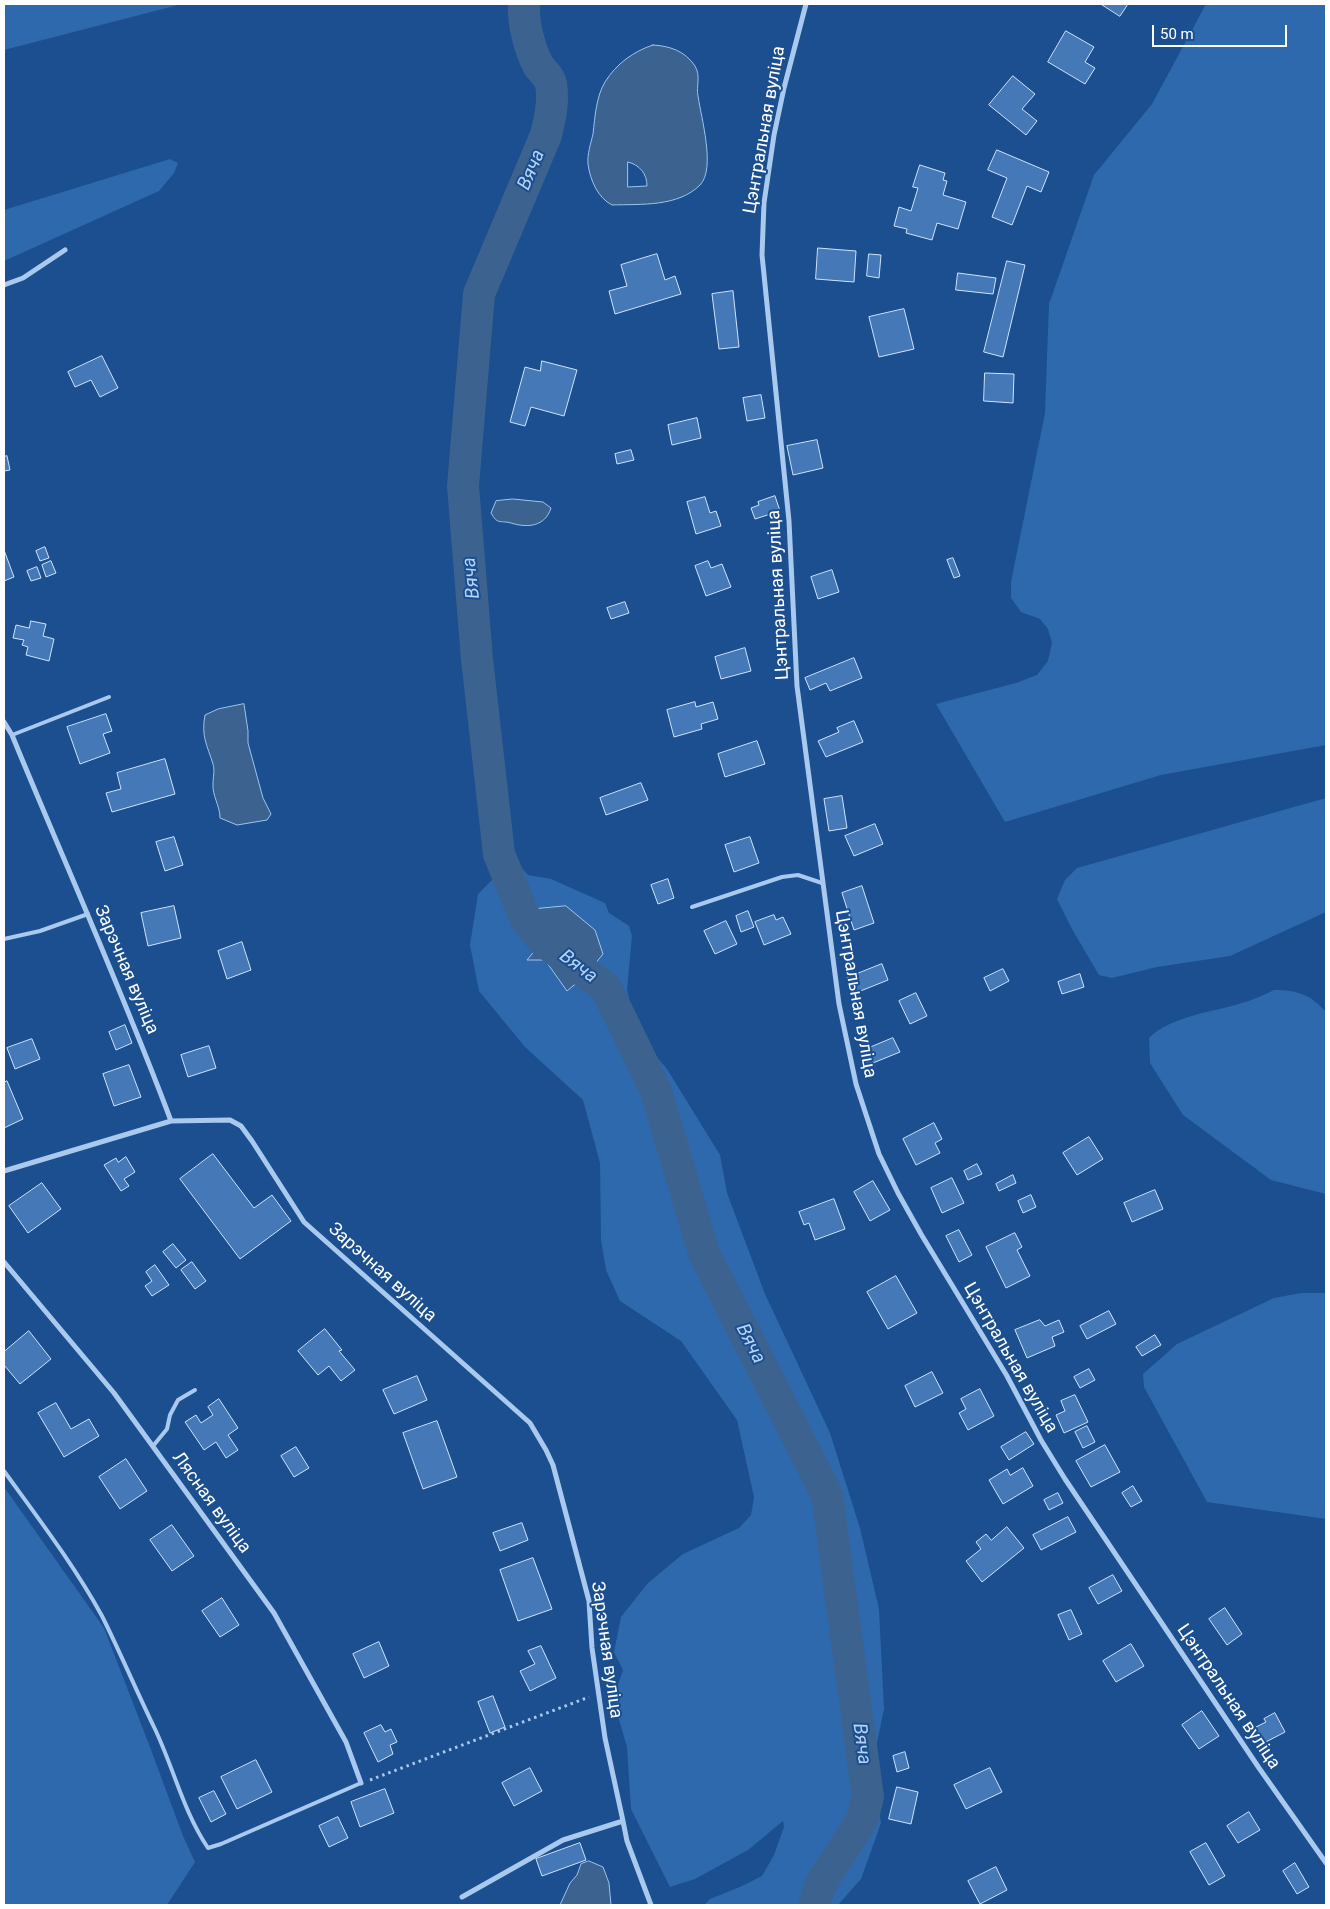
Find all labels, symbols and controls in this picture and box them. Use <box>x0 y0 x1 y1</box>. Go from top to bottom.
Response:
scale bar <box>1155 15 1290 47</box>
text: 50 m <box>1160 25 1194 43</box>
street label: Цэнтральная вуліца <box>740 44 790 216</box>
water label: Вяча <box>513 146 551 194</box>
street label: Цэнтральная вуліца <box>764 510 794 680</box>
water label: Вяча <box>458 556 486 600</box>
street label: Зарэчная вуліца <box>89 902 163 1038</box>
street label: Цэнтральная вуліца <box>830 908 880 1080</box>
water label: Вяча <box>555 945 601 989</box>
street label: Зарэчная вуліца <box>323 1219 441 1327</box>
street label: Цэнтральная вуліца <box>958 1279 1062 1437</box>
water label: Вяча <box>730 1320 770 1368</box>
street label: Лясная вуліца <box>167 1448 255 1558</box>
street label: Зарэчная вуліца <box>586 1580 626 1720</box>
street label: Цэнтральная вуліца <box>1171 1620 1285 1774</box>
water label: Вяча <box>847 1722 875 1766</box>

